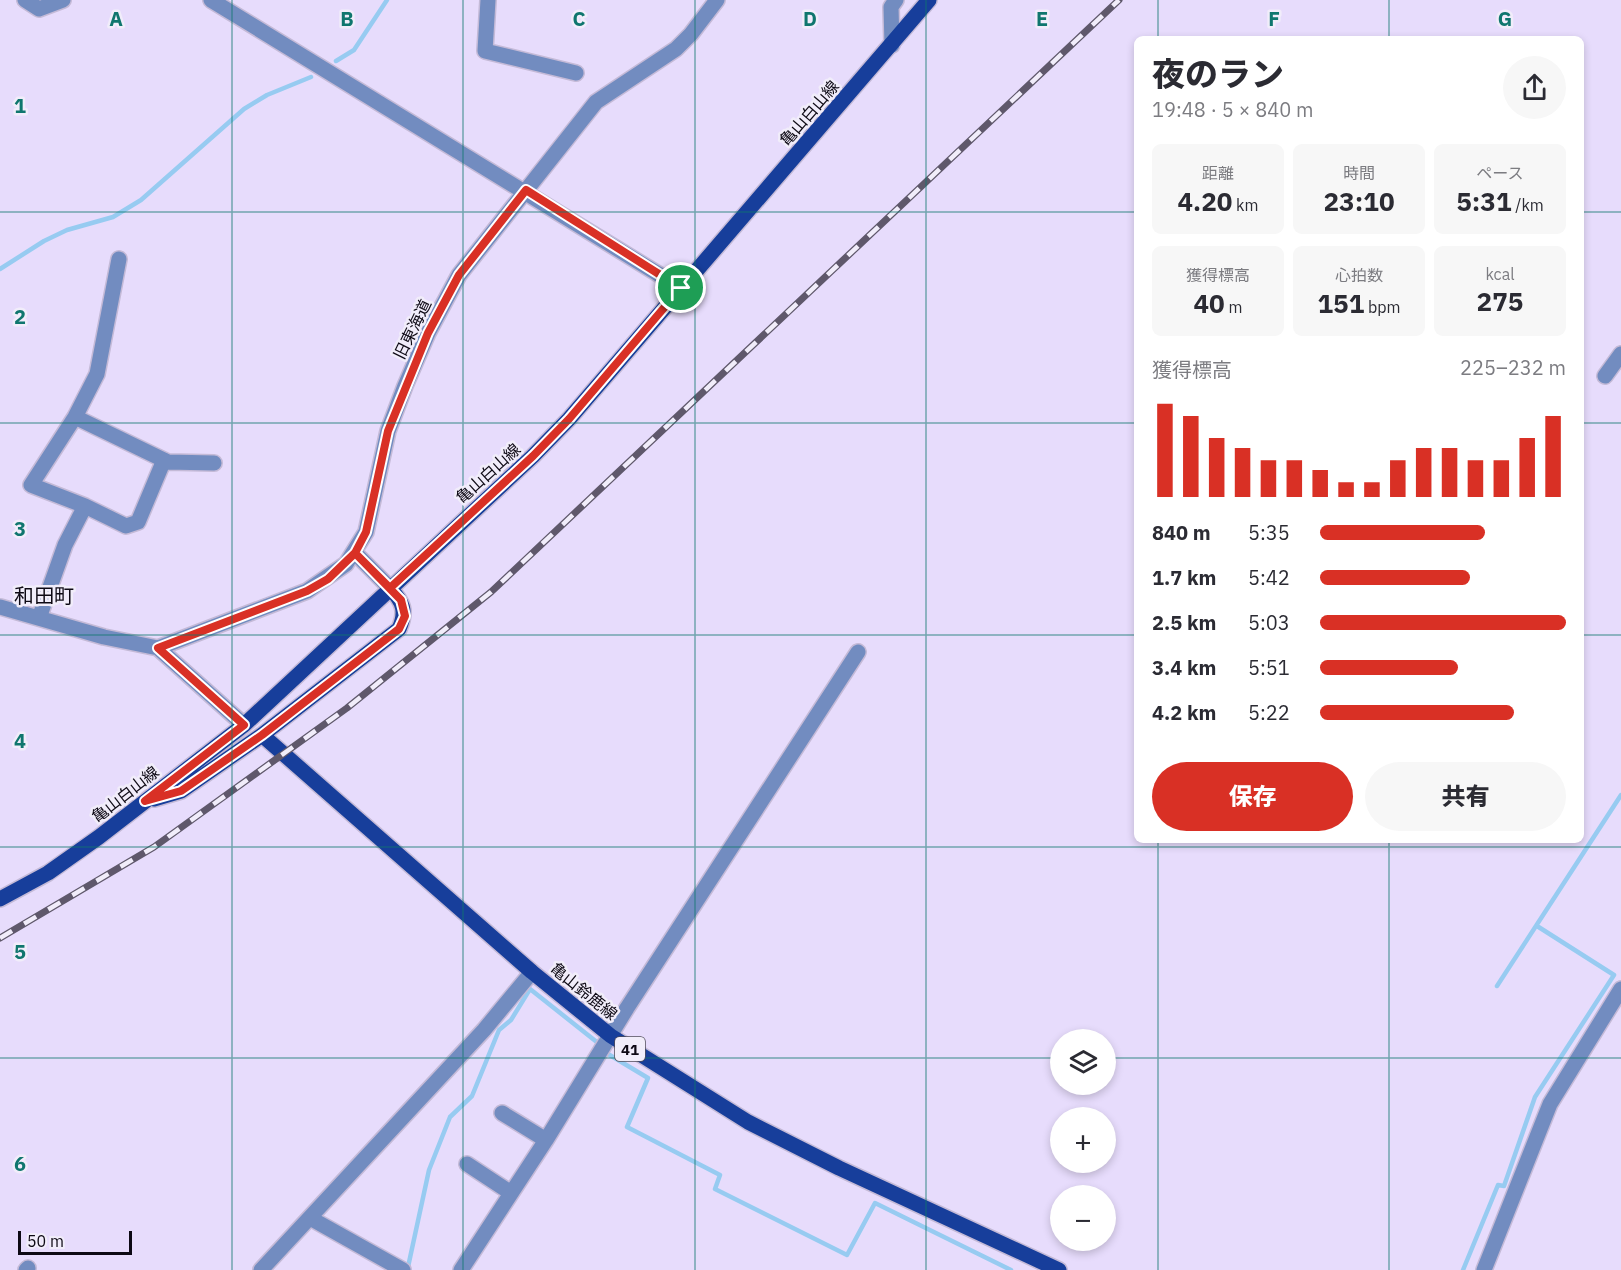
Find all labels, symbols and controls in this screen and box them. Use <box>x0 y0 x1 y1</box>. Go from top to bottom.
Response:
text: A <box>109 5 123 32</box>
text: B <box>340 5 354 32</box>
text: C <box>572 5 586 32</box>
text: D <box>803 5 817 32</box>
text: E <box>1036 5 1048 32</box>
text: F <box>1268 5 1280 32</box>
text: G <box>1498 5 1512 32</box>
text: 夜のラン <box>1152 52 1284 95</box>
button: share <box>1503 56 1566 119</box>
street label: 亀山白山線 <box>775 76 843 150</box>
text: 1 <box>14 92 26 119</box>
text: 19:48 · 5 × 840 m <box>1152 96 1313 123</box>
text: 距離 <box>1202 163 1234 183</box>
text: 時間 <box>1343 163 1375 183</box>
text: ペース <box>1476 163 1524 183</box>
text: 4.20 <box>1177 184 1232 218</box>
text: 23:10 <box>1324 184 1394 218</box>
text: 5:31 <box>1456 184 1512 218</box>
text: km <box>1232 195 1259 215</box>
text: /km <box>1512 195 1544 215</box>
pin <box>655 262 706 313</box>
text: kcal <box>1485 264 1515 284</box>
text: 獲得標高 <box>1186 265 1250 285</box>
text: 心拍数 <box>1335 265 1383 285</box>
icon: arrive <box>664 271 697 304</box>
text: 275 <box>1477 284 1523 318</box>
text: 40 <box>1194 286 1225 320</box>
text: 151 <box>1317 286 1364 320</box>
street label: 旧東海道 <box>389 296 435 362</box>
text: m <box>1225 297 1242 317</box>
text: bpm <box>1364 297 1401 317</box>
text: 2 <box>14 303 26 330</box>
text: 225–232 m <box>1460 354 1566 381</box>
text: 獲得標高 <box>1152 356 1232 383</box>
street label: 亀山白山線 <box>452 439 524 507</box>
text: 3 <box>14 515 26 542</box>
text: 840 m <box>1152 519 1211 546</box>
text: 5:35 <box>1248 519 1290 546</box>
text: 1.7 km <box>1152 564 1216 591</box>
text: 5:42 <box>1248 564 1290 591</box>
district label: 和田町 <box>14 582 74 609</box>
text: 2.5 km <box>1152 609 1216 636</box>
text: 5:03 <box>1248 609 1290 636</box>
text: 3.4 km <box>1152 654 1216 681</box>
text: 5:51 <box>1248 654 1290 681</box>
text: 4.2 km <box>1152 699 1216 726</box>
text: 5:22 <box>1248 699 1290 726</box>
text: 4 <box>14 727 26 754</box>
street label: 亀山白山線 <box>87 761 163 827</box>
button: 保存 <box>1152 762 1353 831</box>
button: 共有 <box>1365 762 1566 831</box>
text: 5 <box>14 938 26 965</box>
street label: 亀山鈴鹿線 <box>547 958 621 1024</box>
map controls <box>1050 1029 1116 1251</box>
button: layers <box>1050 1029 1116 1095</box>
road number: 41 <box>615 1037 645 1061</box>
button: + <box>1050 1107 1116 1173</box>
text: 6 <box>14 1150 26 1177</box>
button: − <box>1050 1185 1116 1251</box>
scale bar <box>18 1228 132 1256</box>
text: 50 m <box>27 1231 64 1251</box>

